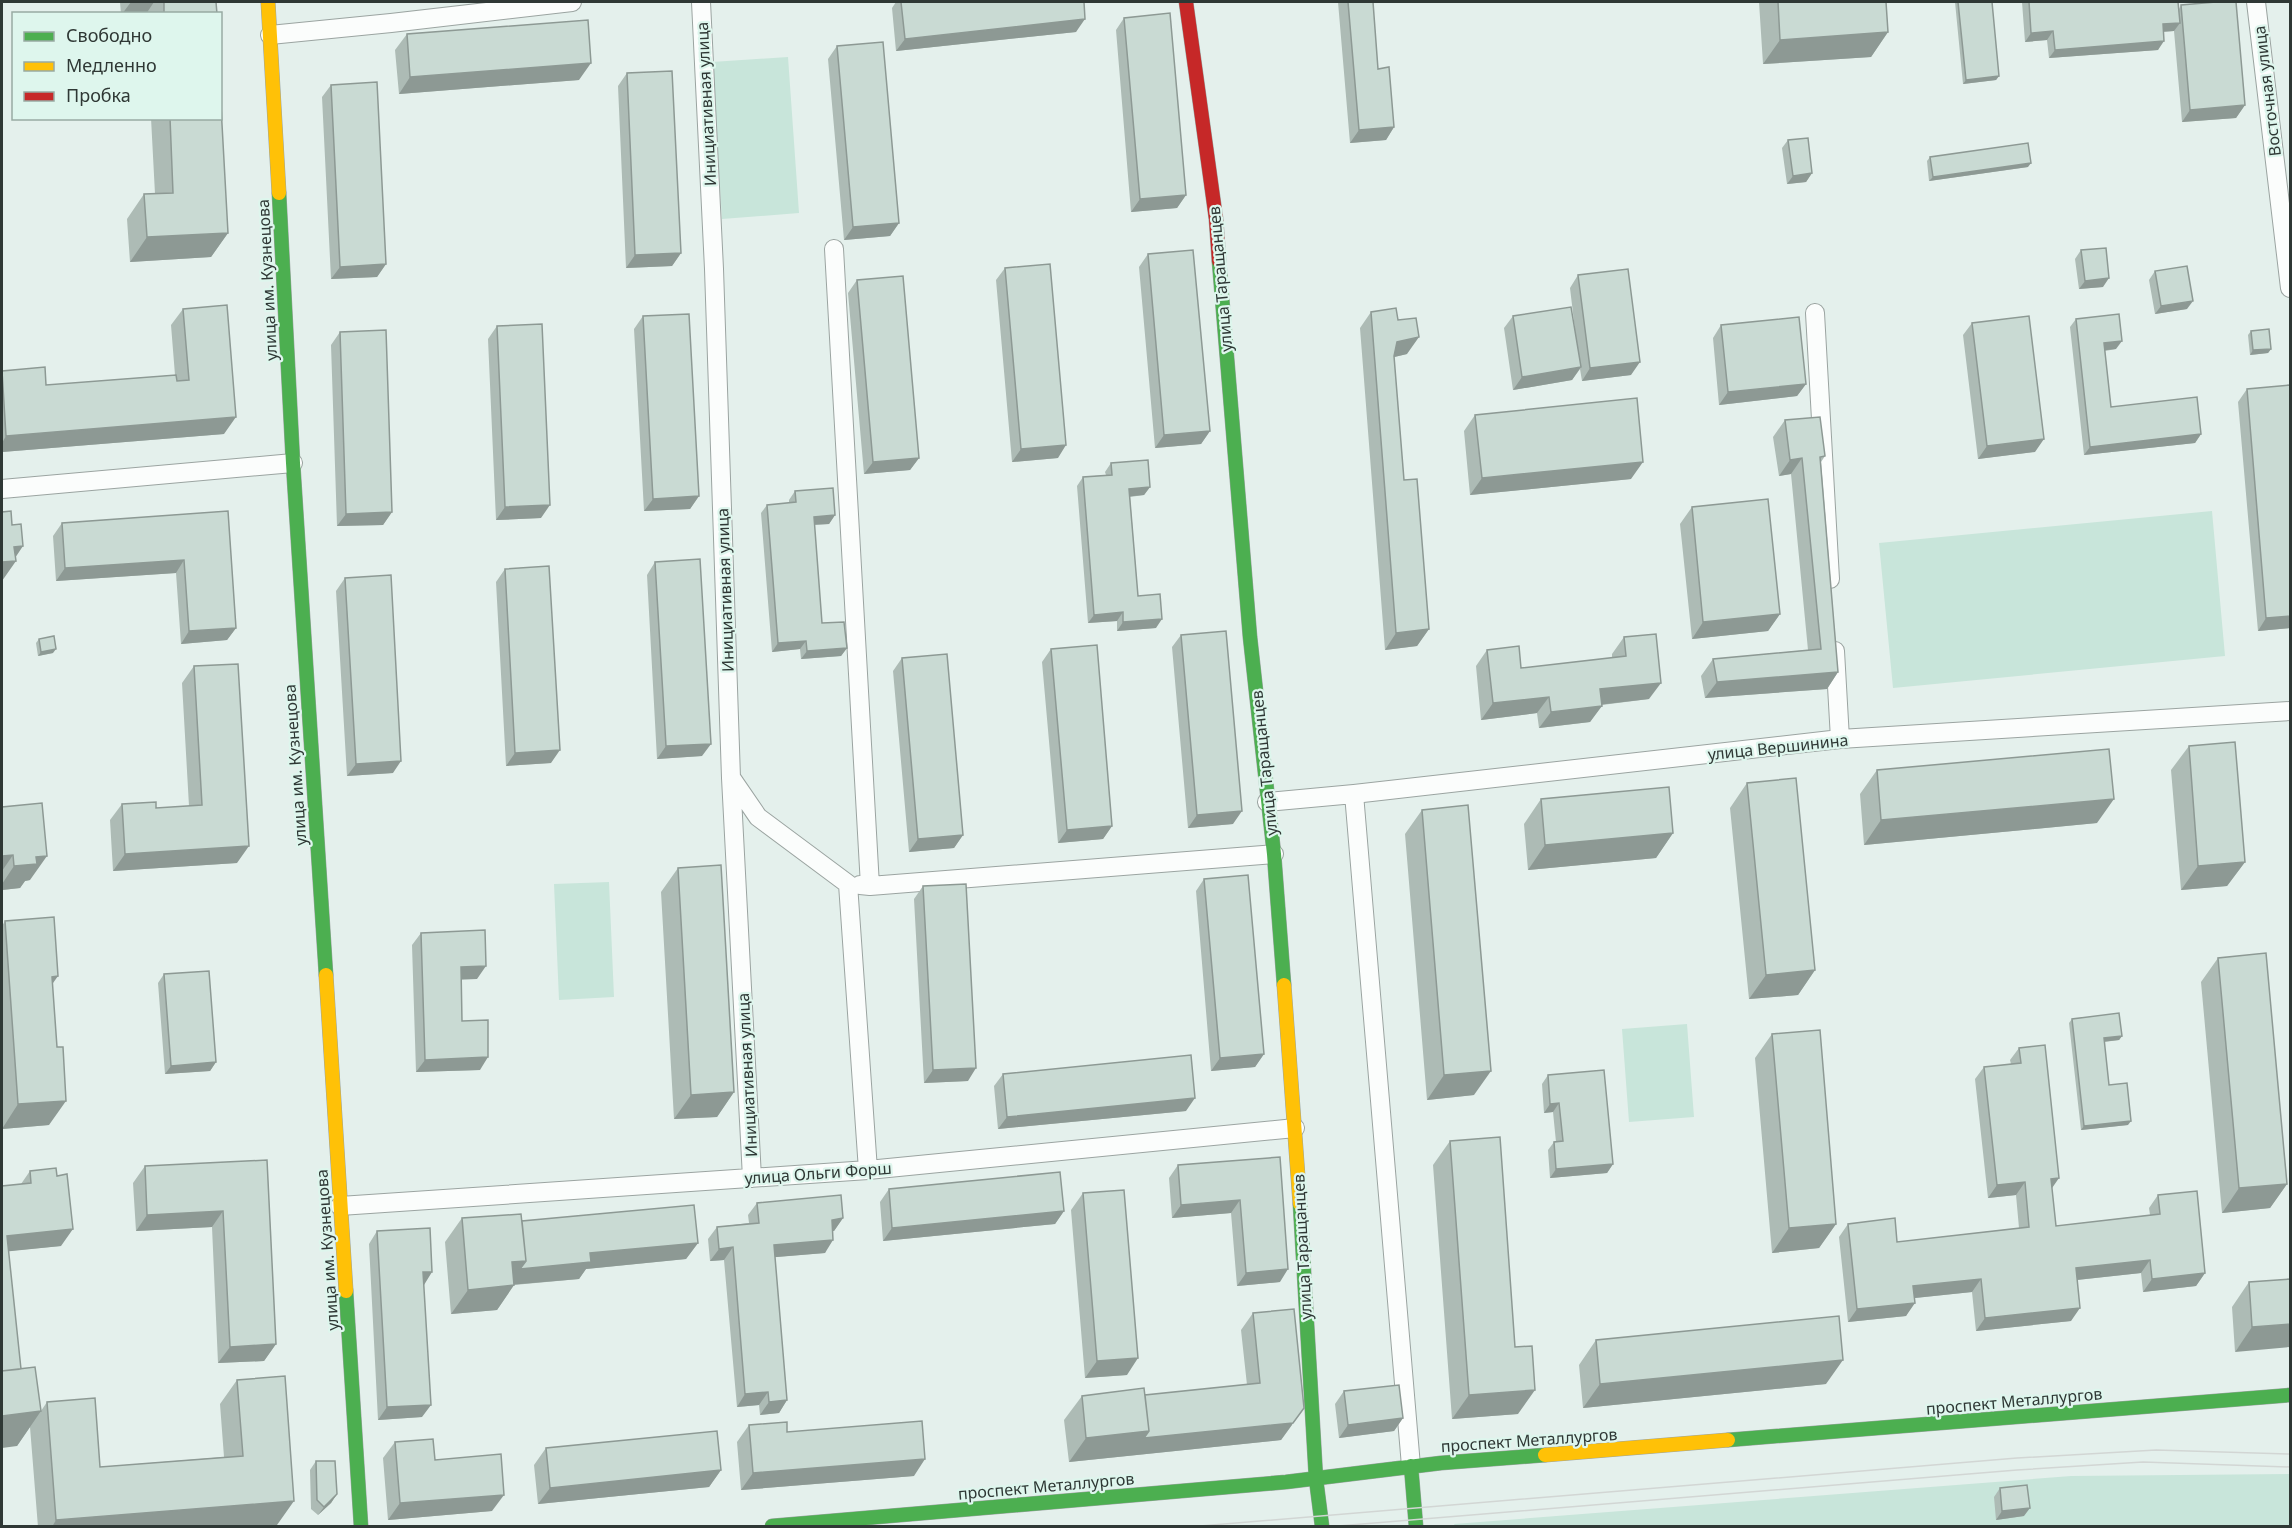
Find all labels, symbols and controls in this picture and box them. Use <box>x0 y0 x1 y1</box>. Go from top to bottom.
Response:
legend <box>12 12 222 120</box>
street label: Инициативная улица <box>691 21 721 187</box>
text: Свободно <box>66 23 152 47</box>
street label: Восточная улица <box>2248 24 2286 158</box>
text: Медленно <box>66 53 157 77</box>
text: Пробка <box>66 83 131 107</box>
street label: улица им. Кузнецова <box>252 199 282 361</box>
street label: улица Таращанцев <box>1203 205 1237 353</box>
street label: Инициативная улица <box>711 508 739 672</box>
street label: улица им. Кузнецова <box>278 684 312 846</box>
street label: улица Таращанцев <box>1245 689 1283 837</box>
street label: улица Вершинина <box>1707 729 1849 765</box>
street label: Инициативная улица <box>732 992 762 1158</box>
street label: улица Ольги Форш <box>744 1157 892 1189</box>
street label: улица им. Кузнецова <box>310 1169 344 1331</box>
street label: улица Таращанцев <box>1287 1174 1317 1320</box>
street label: проспект Металлургов <box>1925 1382 2103 1420</box>
street label: проспект Металлургов <box>1440 1423 1618 1457</box>
street label: проспект Металлургов <box>957 1467 1135 1505</box>

